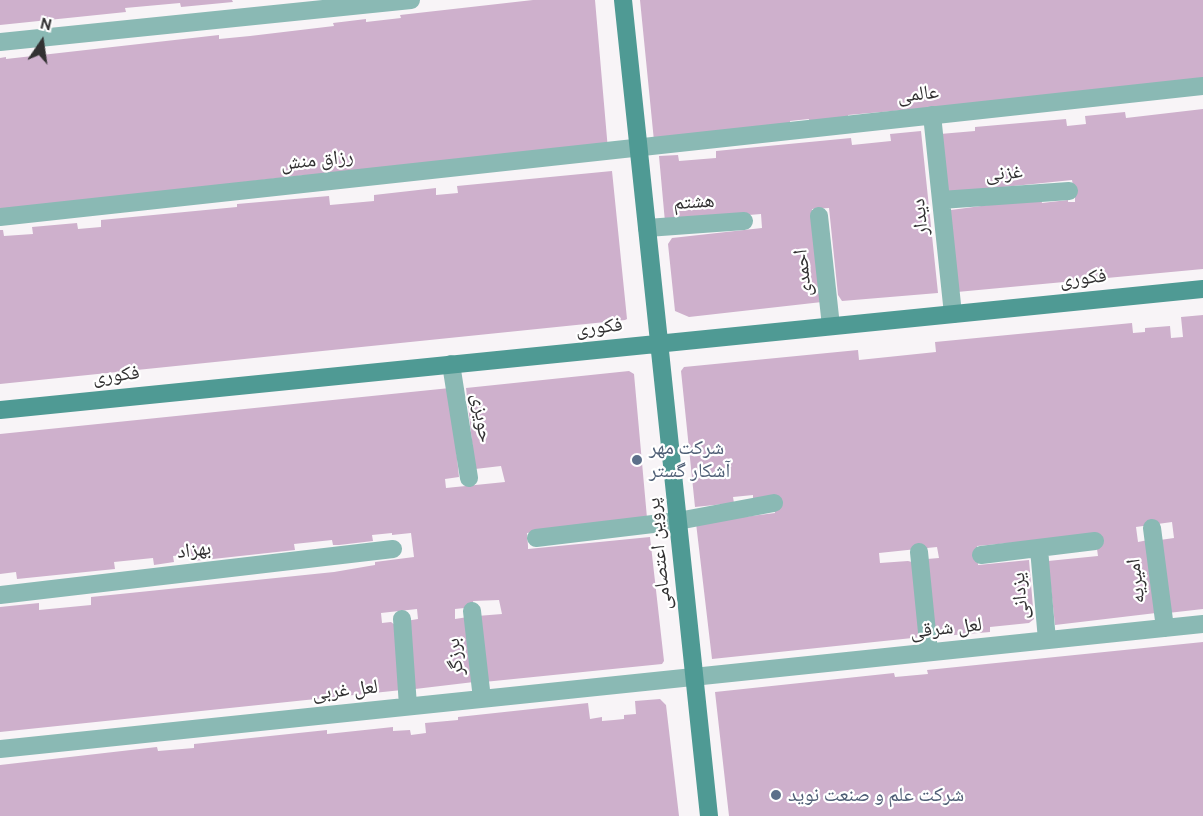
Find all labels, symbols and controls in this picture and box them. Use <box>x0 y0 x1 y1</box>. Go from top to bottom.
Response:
north arrow <box>12 12 72 72</box>
text: N <box>39 13 54 35</box>
street label: عالمی <box>896 80 940 108</box>
street label: رزاق منش <box>279 144 355 176</box>
street label: غزنی <box>984 160 1024 186</box>
street label: هشتم <box>673 189 715 215</box>
street label: دیدار <box>906 197 934 237</box>
street label: احمدی <box>789 248 817 298</box>
street label: فکوری <box>1058 264 1108 292</box>
street label: فکوری <box>574 313 624 341</box>
street label: فکوری <box>91 361 141 389</box>
street label: حویزی <box>466 392 498 444</box>
place label: شرکت مهر آشکار گستر <box>649 436 730 483</box>
marker: شرکت مهر آشکار گستر <box>630 453 644 467</box>
street label: پروین اعتصامی <box>641 497 677 611</box>
street label: بهزاد <box>176 536 212 564</box>
street label: امیریه <box>1121 557 1151 605</box>
street label: یزدانی <box>1006 571 1034 621</box>
street label: لعل شرقی <box>909 612 983 644</box>
street label: برزگر <box>441 637 469 677</box>
street label: لعل غربی <box>311 675 379 705</box>
place label: شرکت علم و صنعت نوید <box>788 783 964 807</box>
marker: شرکت علم و صنعت نوید <box>769 788 783 802</box>

